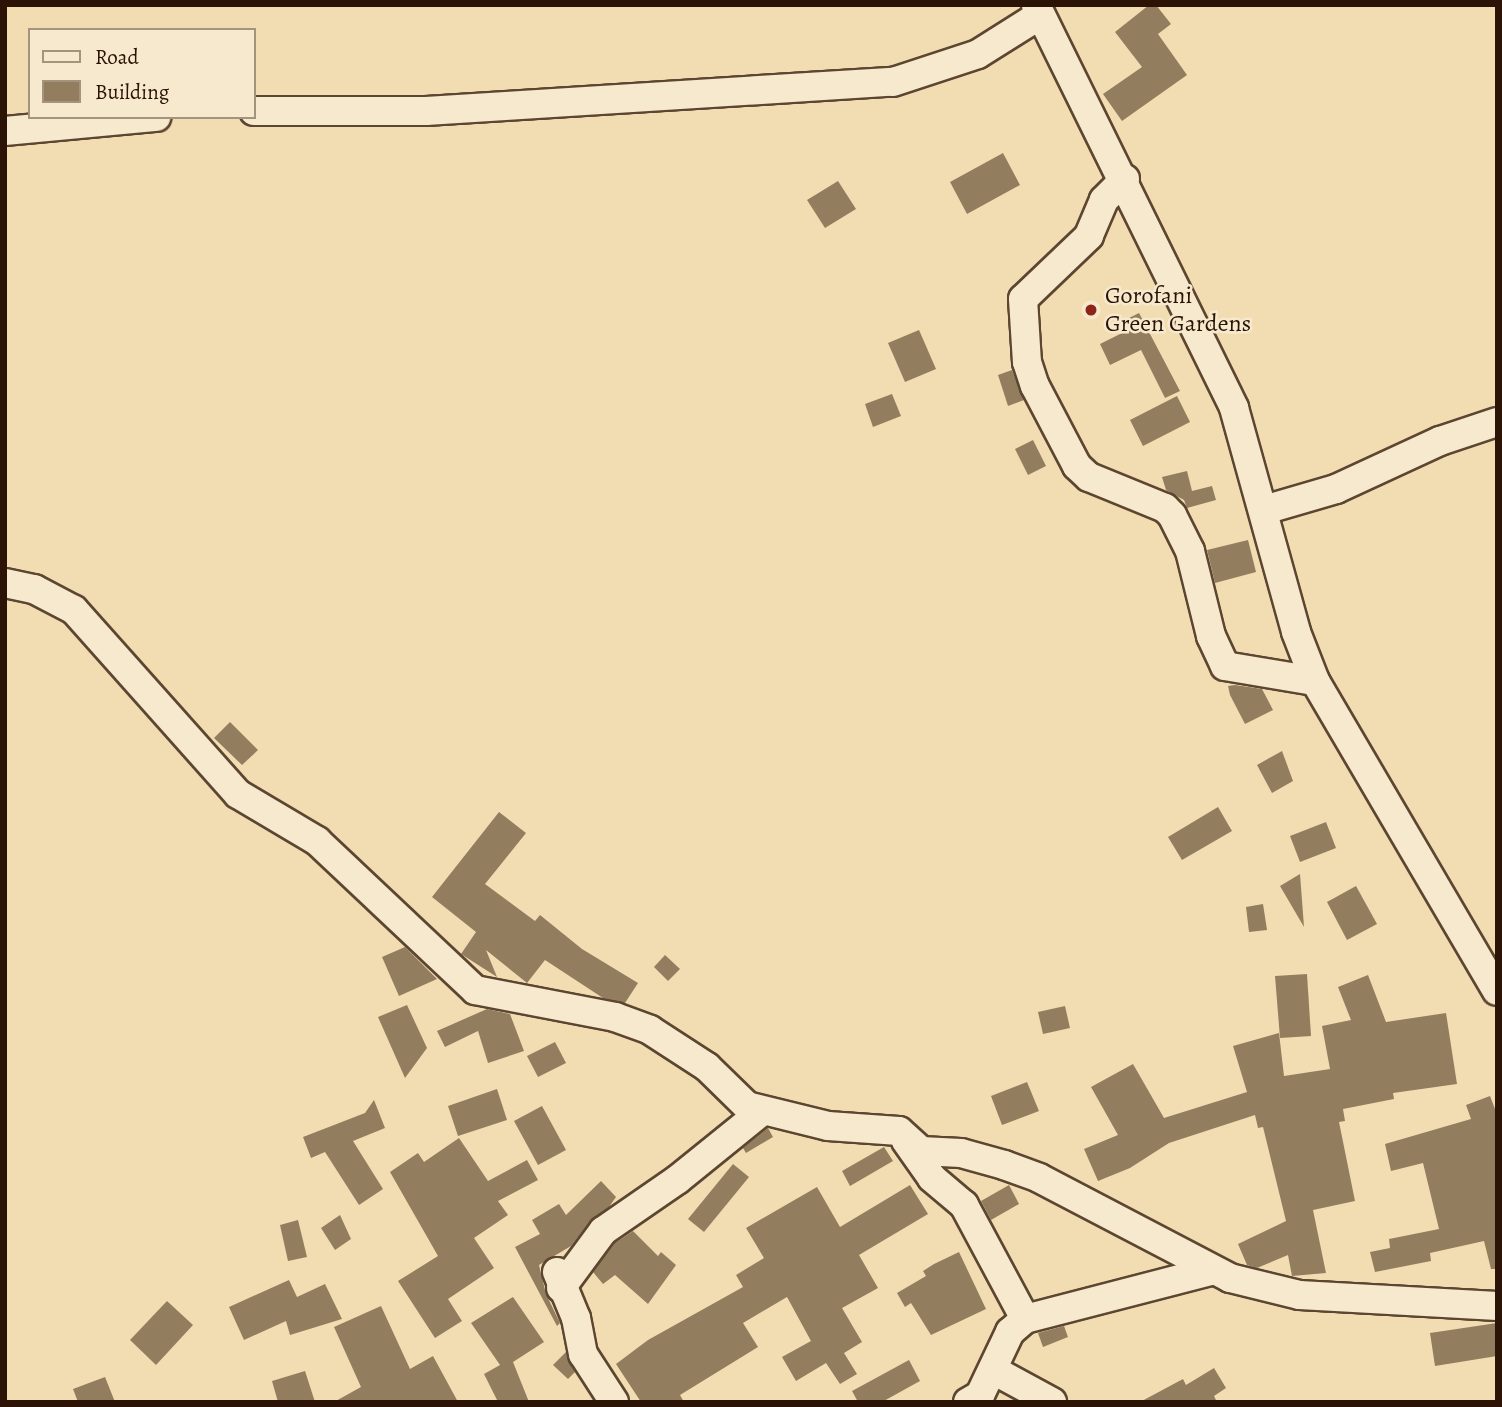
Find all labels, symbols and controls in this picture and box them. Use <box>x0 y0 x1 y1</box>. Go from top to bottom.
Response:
legend <box>28 28 256 119</box>
text: Road <box>95 43 139 71</box>
text: Building <box>95 78 169 106</box>
place label: Gorofani Green Gardens <box>1105 282 1251 338</box>
marker: Gorofani Green Gardens <box>1083 302 1099 318</box>

